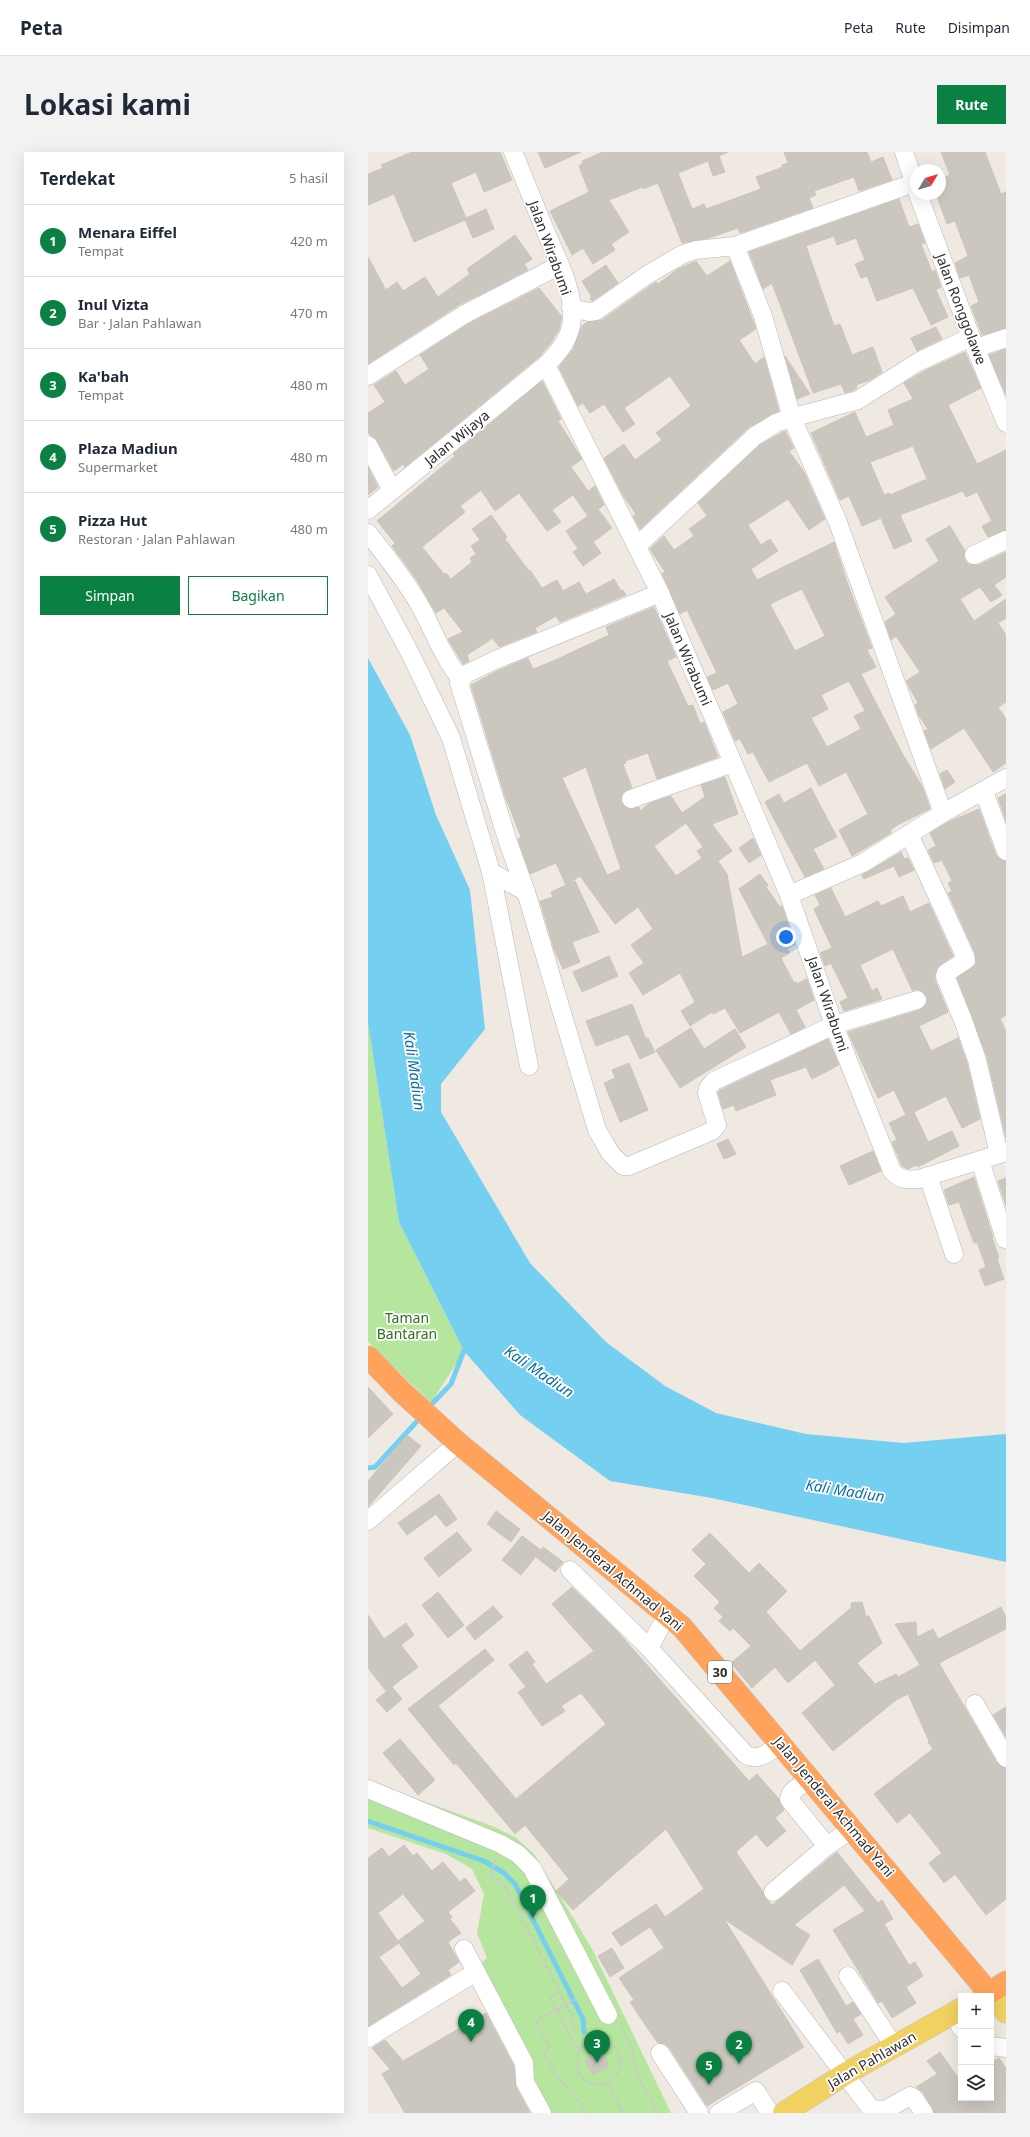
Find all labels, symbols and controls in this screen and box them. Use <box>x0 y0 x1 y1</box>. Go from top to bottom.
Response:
text: Peta <box>20 15 63 41</box>
text: Peta <box>844 18 873 37</box>
text: Rute <box>895 18 926 37</box>
text: Disimpan <box>948 18 1010 37</box>
text: Lokasi kami <box>24 85 191 123</box>
button: Rute <box>937 85 1006 124</box>
north arrow <box>910 164 946 200</box>
text: Terdekat <box>40 167 115 190</box>
text: 5 hasil <box>289 169 328 187</box>
street label: Jalan Wirabumi <box>524 196 576 298</box>
text: Menara Eiffel <box>78 222 177 242</box>
text: 1 <box>49 232 57 250</box>
text: 420 m <box>290 232 328 250</box>
text: Tempat <box>78 242 124 260</box>
street label: Jalan Ronggolawe <box>931 249 991 367</box>
text: Inul Vizta <box>78 294 149 314</box>
text: 2 <box>49 304 57 322</box>
text: 470 m <box>290 304 328 322</box>
text: Bar · Jalan Pahlawan <box>78 314 202 332</box>
text: Ka'bah <box>78 366 129 386</box>
text: 3 <box>49 376 57 394</box>
text: 480 m <box>290 376 328 394</box>
text: Tempat <box>78 386 124 404</box>
street label: Jalan Wijaya <box>419 406 493 471</box>
text: Plaza Madiun <box>78 438 178 458</box>
text: 4 <box>49 448 57 466</box>
text: 480 m <box>290 448 328 466</box>
text: Supermarket <box>78 458 158 476</box>
text: Pizza Hut <box>78 510 147 530</box>
text: 5 <box>49 520 57 538</box>
text: 480 m <box>290 520 328 538</box>
text: Restoran · Jalan Pahlawan <box>78 530 235 548</box>
button: Simpan <box>40 576 180 615</box>
button: Bagikan <box>188 576 328 615</box>
street label: Jalan Wirabumi <box>660 608 717 708</box>
your location <box>776 927 796 947</box>
street label: Jalan Wirabumi <box>803 952 854 1054</box>
water label: Kali Madiun <box>400 1030 430 1112</box>
park label: Taman Bantaran <box>377 1308 437 1343</box>
water label: Kali Madiun <box>501 1341 578 1402</box>
water label: Kali Madiun <box>804 1474 886 1506</box>
street label: Jalan Jenderal Achmad Yani <box>538 1505 688 1635</box>
road number: 30 <box>708 1661 732 1683</box>
street label: Jalan Jenderal Achmad Yani <box>769 1731 899 1881</box>
pin: 1 <box>520 1885 546 1918</box>
map controls <box>958 1993 994 2101</box>
button: + <box>958 1993 994 2029</box>
pin: 4 <box>458 2009 484 2042</box>
street label: Jalan Pahlawan <box>822 2026 920 2094</box>
button: − <box>958 2029 994 2065</box>
pin: 3 <box>584 2030 610 2063</box>
pin: 2 <box>726 2031 752 2064</box>
pin: 5 <box>696 2052 722 2085</box>
button: layers <box>958 2065 994 2101</box>

